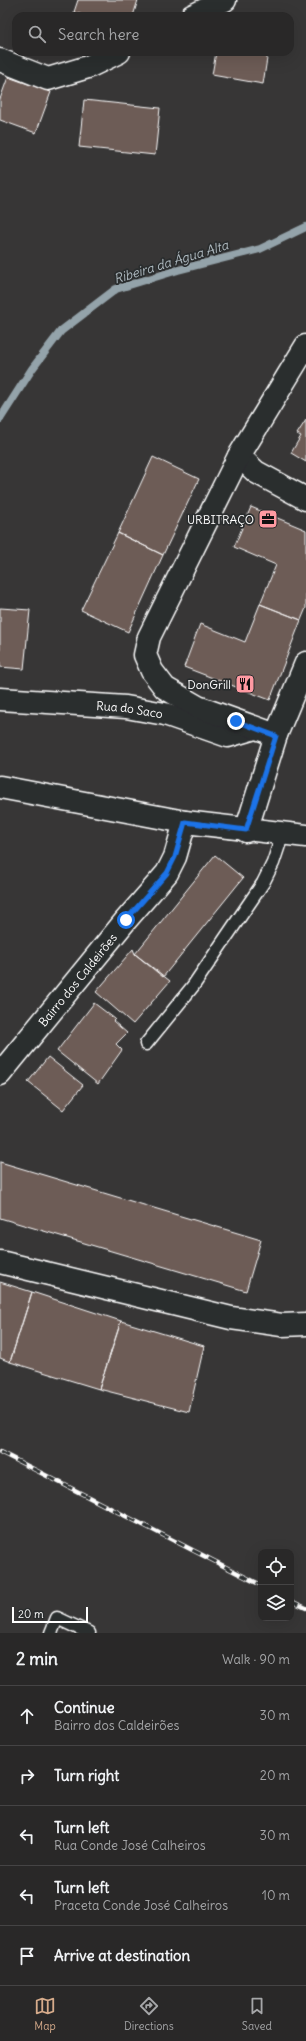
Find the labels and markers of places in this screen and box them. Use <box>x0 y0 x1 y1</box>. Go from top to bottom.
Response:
office icon: URBITRAÇO <box>257 508 279 530</box>
place label: URBITRAÇO <box>187 512 254 527</box>
restaurant icon: DonGrill <box>234 673 256 695</box>
place label: DonGrill <box>187 677 231 692</box>

